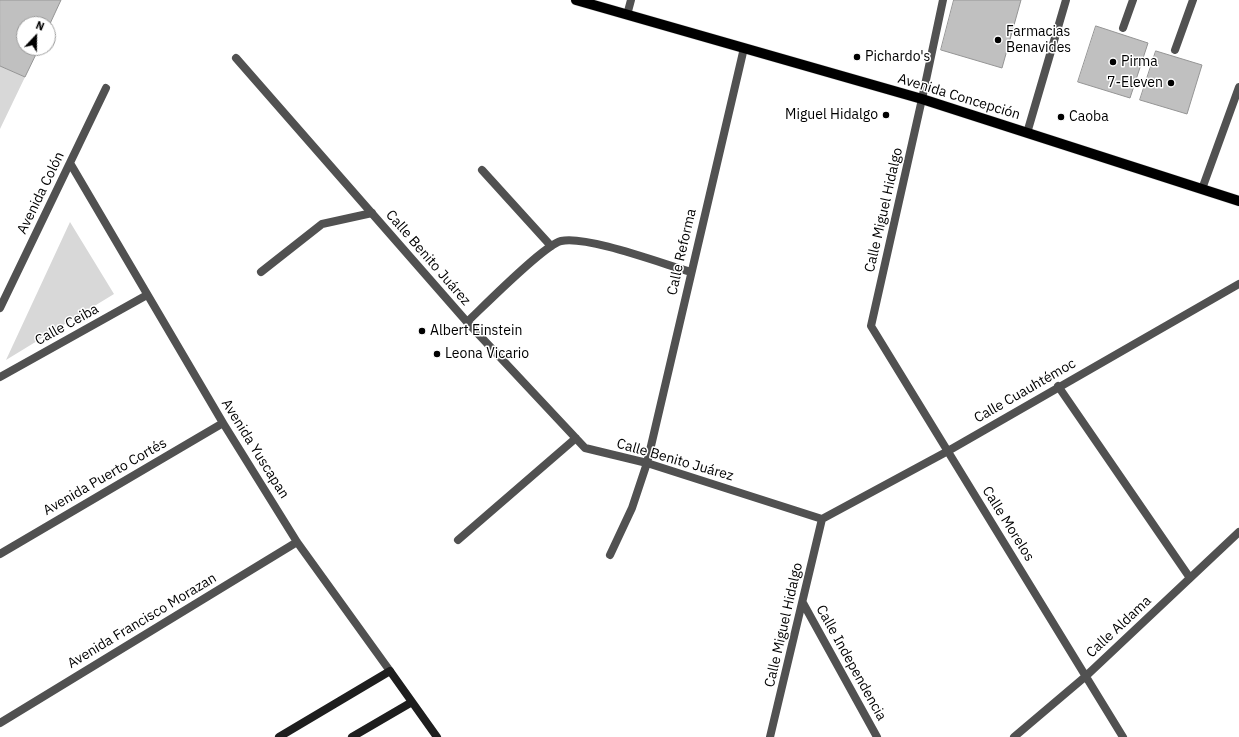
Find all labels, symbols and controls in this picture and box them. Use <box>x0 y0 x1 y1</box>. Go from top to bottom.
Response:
north arrow <box>16 16 56 56</box>
text: N <box>34 18 46 34</box>
place label: Farmacias Benavides <box>1006 24 1071 56</box>
marker: Farmacias Benavides <box>993 35 1003 45</box>
place label: Pichardo's <box>865 49 930 65</box>
marker: Pichardo's <box>852 52 862 62</box>
place label: Pirma <box>1121 54 1158 70</box>
marker: Pirma <box>1108 57 1118 67</box>
street label: Avenida Concepción <box>896 70 1022 124</box>
place label: 7-Eleven <box>1107 75 1163 91</box>
marker: 7-Eleven <box>1166 78 1176 88</box>
place label: Miguel Hidalgo <box>785 107 878 123</box>
place label: Caoba <box>1069 109 1109 125</box>
marker: Miguel Hidalgo <box>881 110 891 120</box>
marker: Caoba <box>1056 112 1066 122</box>
street label: Calle Miguel Hidalgo <box>861 146 907 274</box>
street label: Avenida Colón <box>14 149 68 237</box>
street label: Calle Benito Juárez <box>382 207 474 309</box>
street label: Calle Reforma <box>664 207 700 297</box>
street label: Calle Ceiba <box>32 301 102 349</box>
place label: Albert Einstein <box>430 323 522 339</box>
marker: Albert Einstein <box>417 326 427 336</box>
place label: Leona Vicario <box>445 346 529 362</box>
marker: Leona Vicario <box>432 349 442 359</box>
street label: Calle Cuauhtémoc <box>971 355 1079 427</box>
street label: Avenida Yuscapan <box>218 396 292 502</box>
street label: Avenida Puerto Cortés <box>40 435 170 519</box>
street label: Calle Benito Juárez <box>615 435 735 485</box>
street label: Calle Morelos <box>978 483 1038 565</box>
street label: Calle Miguel Hidalgo <box>761 561 807 689</box>
street label: Avenida Francisco Morazan <box>65 570 219 672</box>
street label: Calle Aldama <box>1083 593 1155 661</box>
street label: Calle Independencia <box>812 602 890 724</box>

